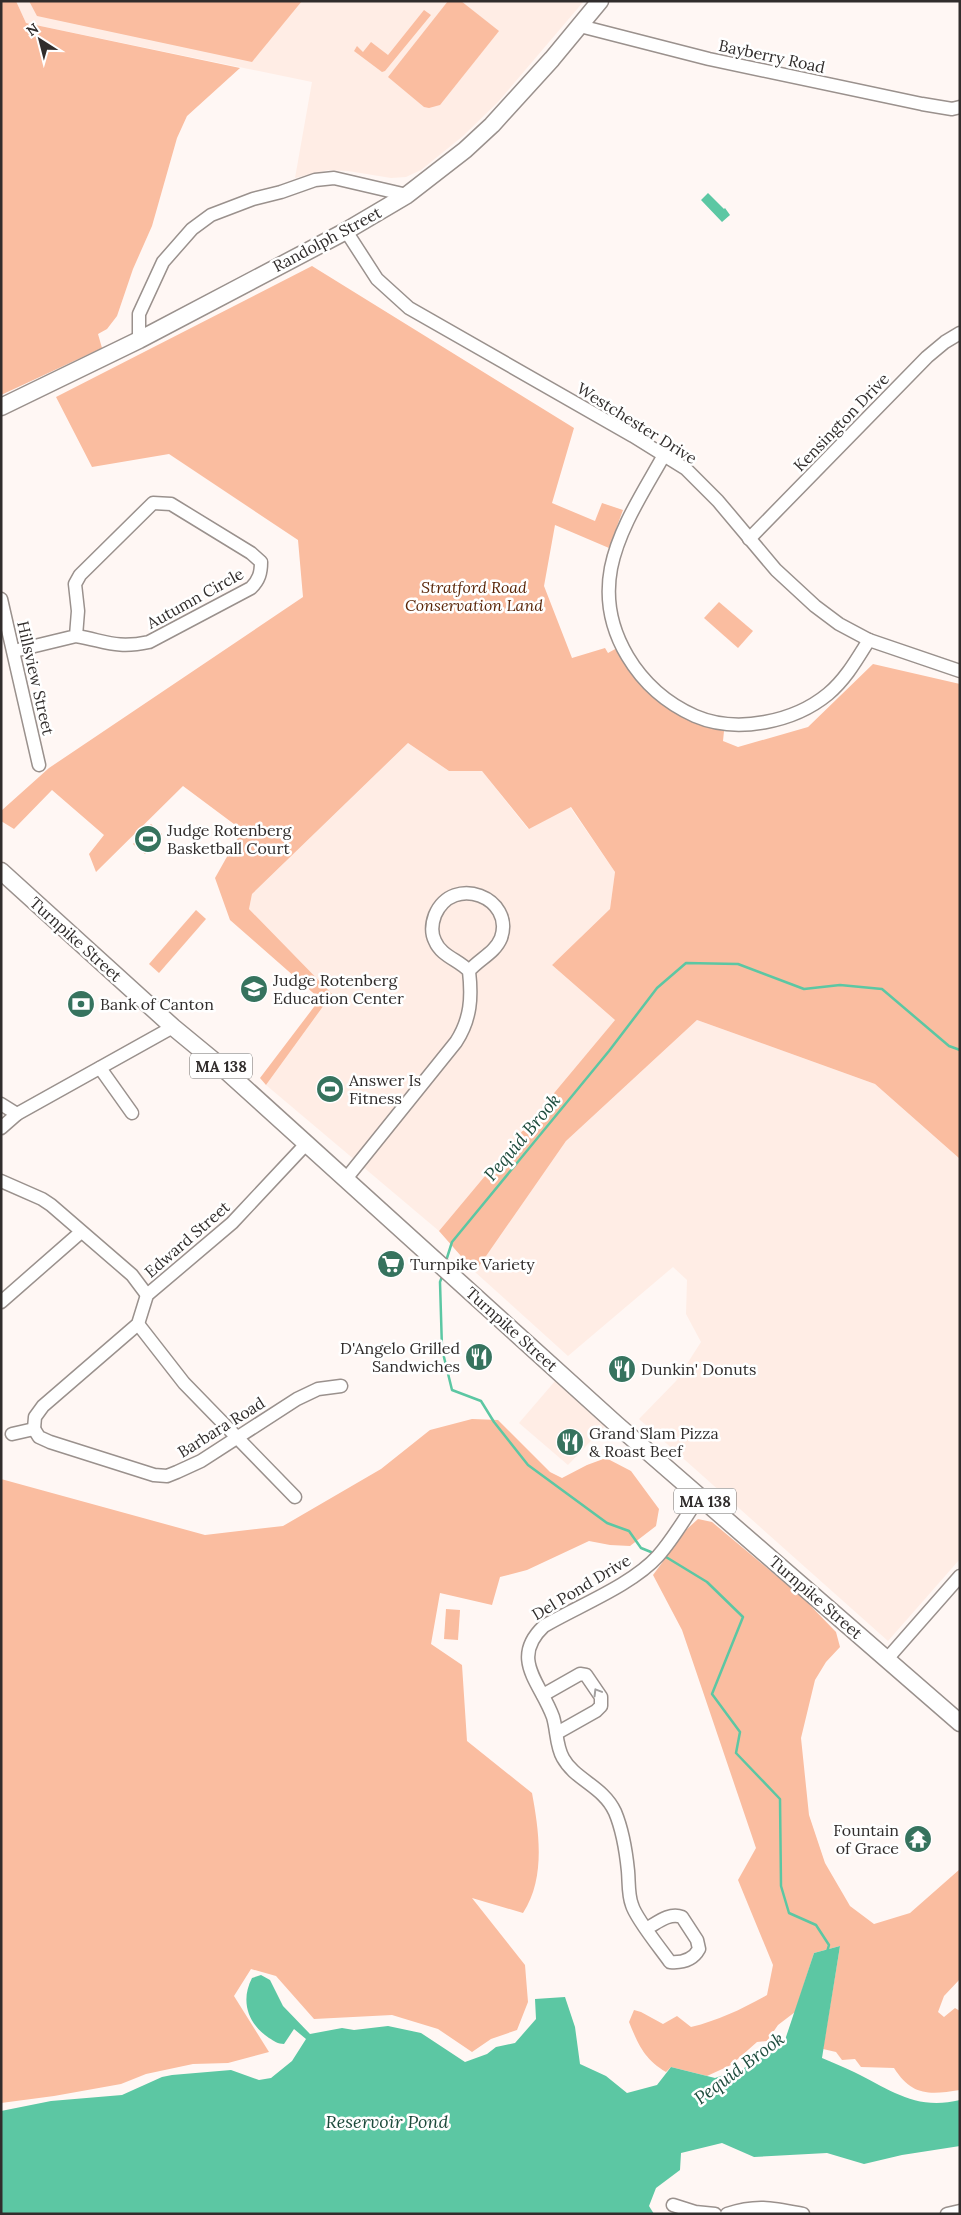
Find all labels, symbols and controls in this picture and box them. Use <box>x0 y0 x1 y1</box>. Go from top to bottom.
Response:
north arrow <box>15 15 65 65</box>
text: N <box>23 19 42 40</box>
street label: Bayberry Road <box>717 35 827 77</box>
street label: Randolph Street <box>269 202 385 276</box>
street label: Kensington Drive <box>789 368 893 475</box>
street label: Westchester Drive <box>573 378 701 468</box>
street label: Autumn Circle <box>142 563 247 633</box>
park label: Stratford Road Conservation Land <box>405 577 543 615</box>
street label: Hillsview Street <box>13 619 59 738</box>
place label: Judge Rotenberg Basketball Court <box>166 820 292 858</box>
sports icon: Judge Rotenberg Basketball Court <box>133 824 163 854</box>
street label: Turnpike Street <box>26 892 127 986</box>
place label: Judge Rotenberg Education Center <box>272 970 404 1008</box>
school or university icon: Judge Rotenberg Education Center <box>239 974 269 1004</box>
bank icon: Bank of Canton <box>66 989 96 1019</box>
place label: Bank of Canton <box>100 994 214 1014</box>
road number: MA 138 <box>190 1054 252 1078</box>
place label: Answer Is Fitness <box>348 1070 421 1108</box>
sports icon: Answer Is Fitness <box>315 1074 345 1104</box>
water label: Pequid Brook <box>479 1089 565 1185</box>
street label: Edward Street <box>140 1196 234 1281</box>
supermarket icon: Turnpike Variety <box>376 1249 406 1279</box>
place label: Turnpike Variety <box>410 1254 535 1274</box>
street label: Turnpike Street <box>462 1282 563 1376</box>
place label: D'Angelo Grilled Sandwiches <box>340 1338 460 1376</box>
restaurant icon: D'Angelo Grilled Sandwiches <box>464 1342 494 1372</box>
restaurant icon: Dunkin' Donuts <box>607 1354 637 1384</box>
place label: Dunkin' Donuts <box>641 1359 756 1379</box>
street label: Barbara Road <box>174 1392 269 1462</box>
place label: Grand Slam Pizza & Roast Beef <box>589 1423 719 1461</box>
restaurant icon: Grand Slam Pizza & Roast Beef <box>555 1427 585 1457</box>
road number: MA 138 <box>674 1488 736 1514</box>
street label: Del Pond Drive <box>528 1550 634 1624</box>
street label: Turnpike Street <box>765 1551 867 1643</box>
one-way arrow <box>594 1689 604 1698</box>
place label: Fountain of Grace <box>833 1820 899 1858</box>
temple icon: Fountain of Grace <box>903 1824 933 1854</box>
water label: Pequid Brook <box>689 2027 789 2109</box>
water label: Reservoir Pond <box>326 2110 448 2133</box>

